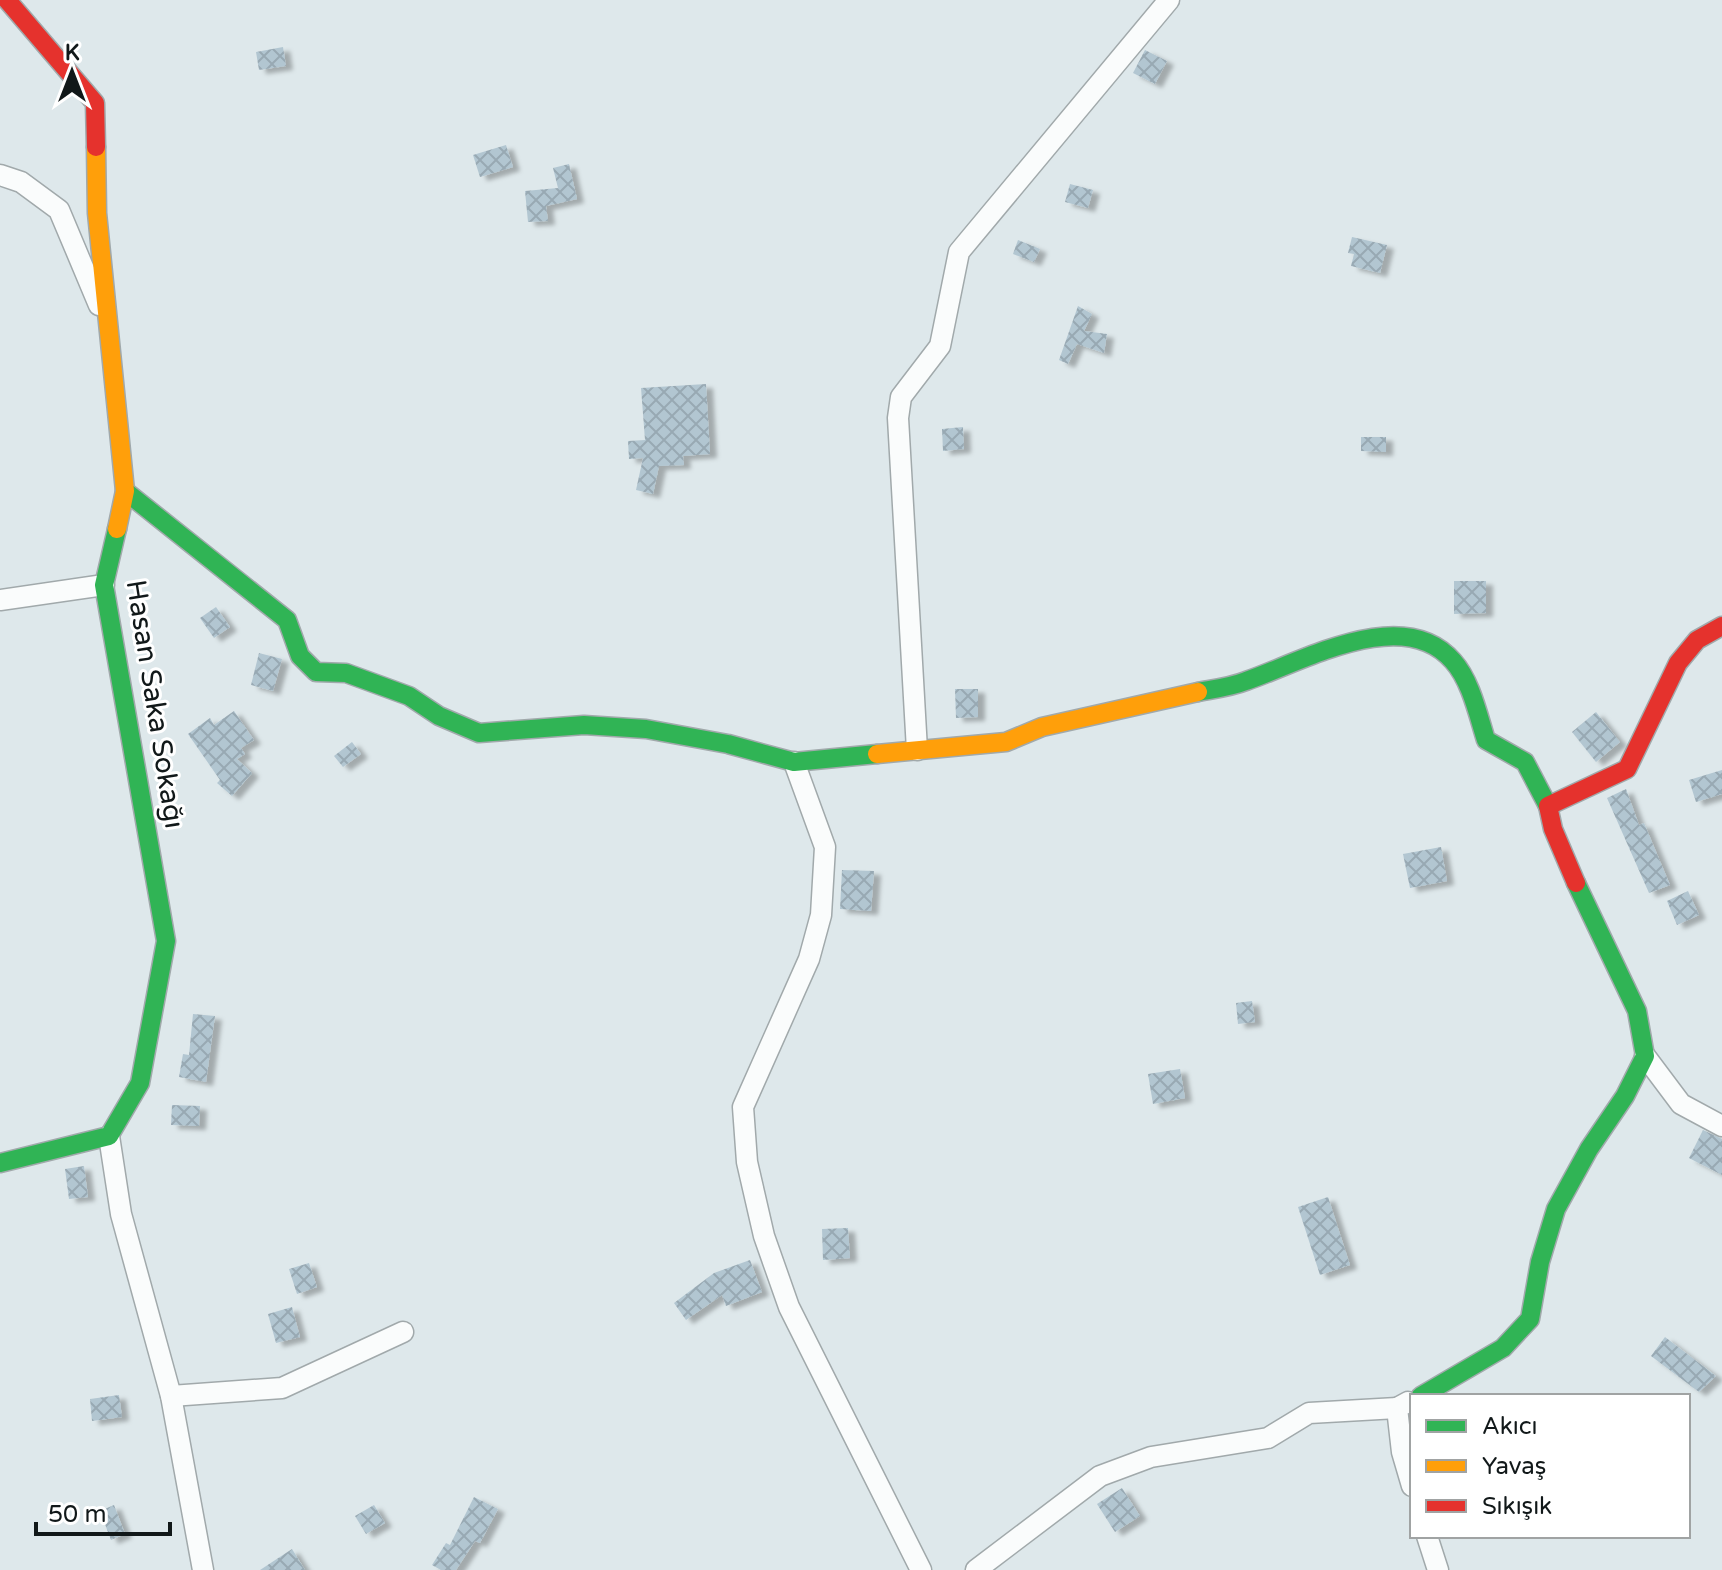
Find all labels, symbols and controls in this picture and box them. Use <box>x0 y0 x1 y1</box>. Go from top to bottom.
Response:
north arrow <box>32 32 112 112</box>
text: K <box>65 40 80 66</box>
street label: Hasan Saka Sokağı <box>119 578 191 831</box>
legend <box>1410 1394 1690 1538</box>
text: Akıcı <box>1482 1412 1538 1441</box>
text: Yavaş <box>1482 1452 1546 1481</box>
scale bar <box>36 1486 170 1536</box>
text: Sıkışık <box>1482 1492 1552 1521</box>
text: 50 m <box>48 1500 106 1529</box>

